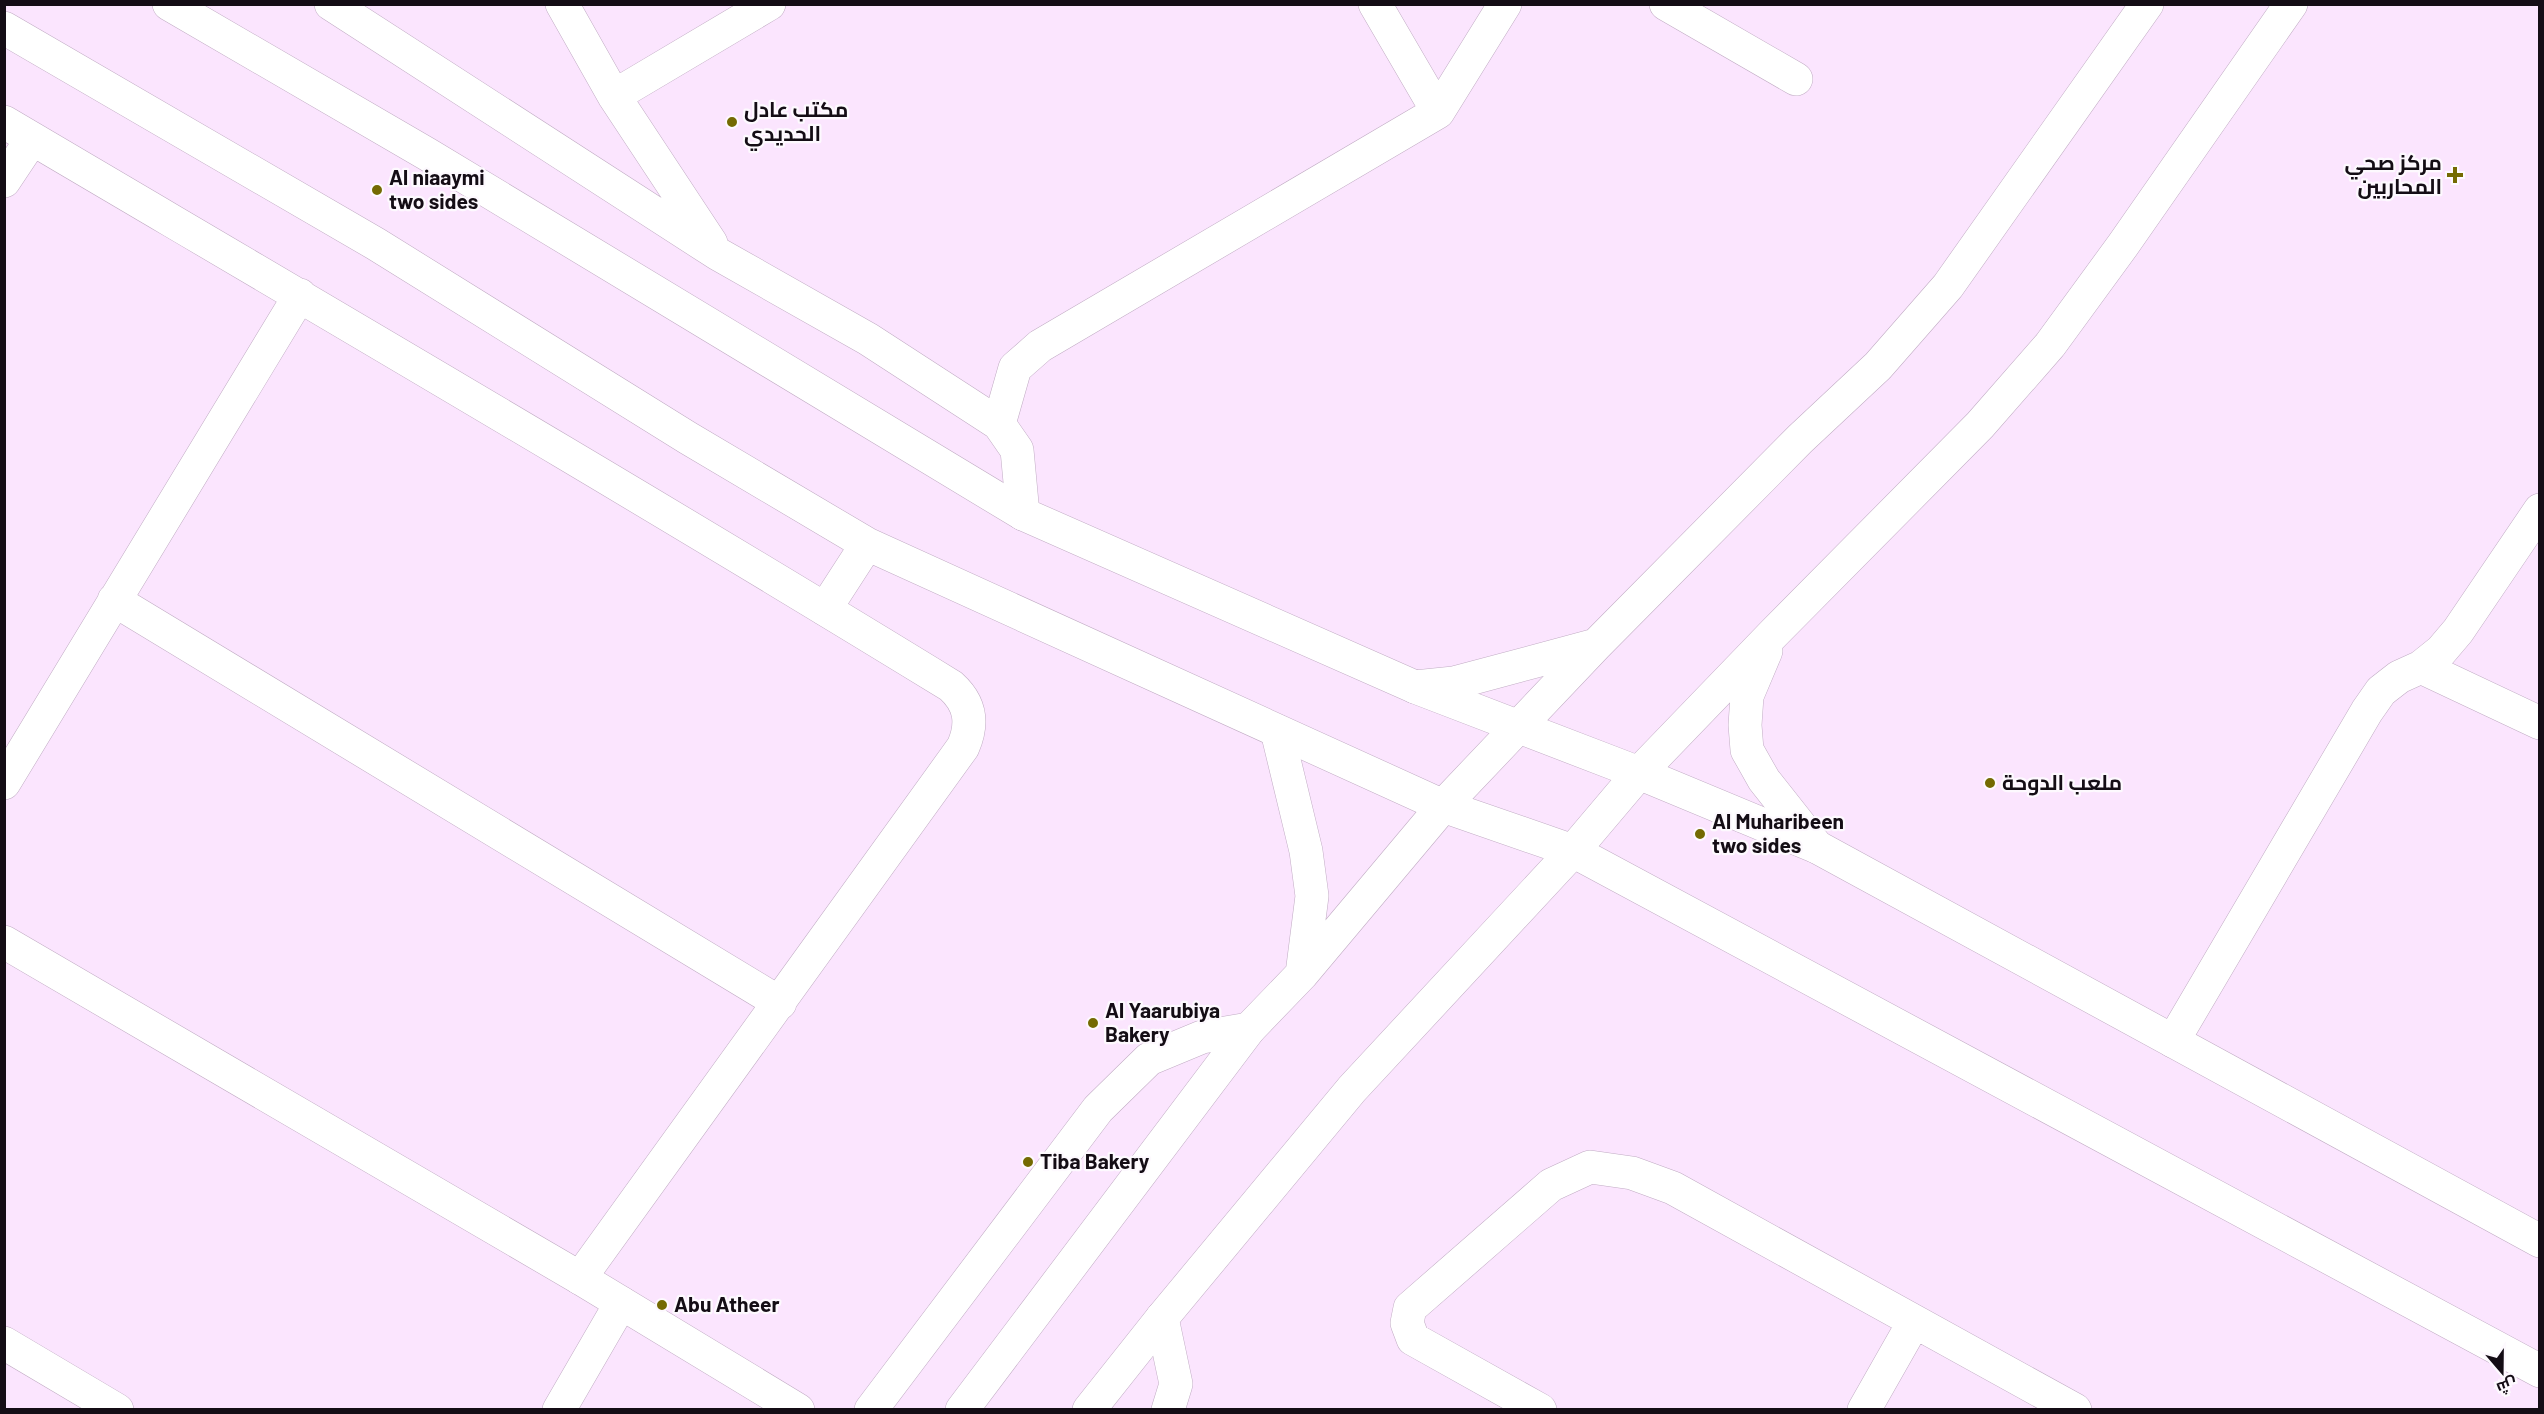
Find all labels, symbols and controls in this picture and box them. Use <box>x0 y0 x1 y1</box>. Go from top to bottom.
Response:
place label: مكتب عادل الحديدي <box>744 96 848 151</box>
marker: مكتب عادل الحديدي <box>725 115 739 129</box>
place label: مركز صحي المحاربين <box>2344 149 2442 199</box>
place label: Al niaaymi two sides <box>389 164 485 213</box>
marker: مركز صحي المحاربين <box>2446 166 2464 184</box>
marker: Al niaaymi two sides <box>370 183 384 197</box>
place label: ملعب الدوحة <box>2002 769 2122 796</box>
marker: ملعب الدوحة <box>1983 776 1997 790</box>
place label: Al Muharibeen two sides <box>1712 808 1844 857</box>
marker: Al Muharibeen two sides <box>1693 827 1707 841</box>
place label: Al Yaarubiya Bakery <box>1105 997 1220 1046</box>
marker: Al Yaarubiya Bakery <box>1086 1016 1100 1030</box>
place label: Tiba Bakery <box>1040 1148 1150 1173</box>
marker: Tiba Bakery <box>1021 1155 1035 1169</box>
place label: Abu Atheer <box>674 1291 779 1316</box>
marker: Abu Atheer <box>655 1298 669 1312</box>
north arrow <box>2472 1342 2532 1402</box>
text: ش <box>2494 1373 2520 1399</box>

